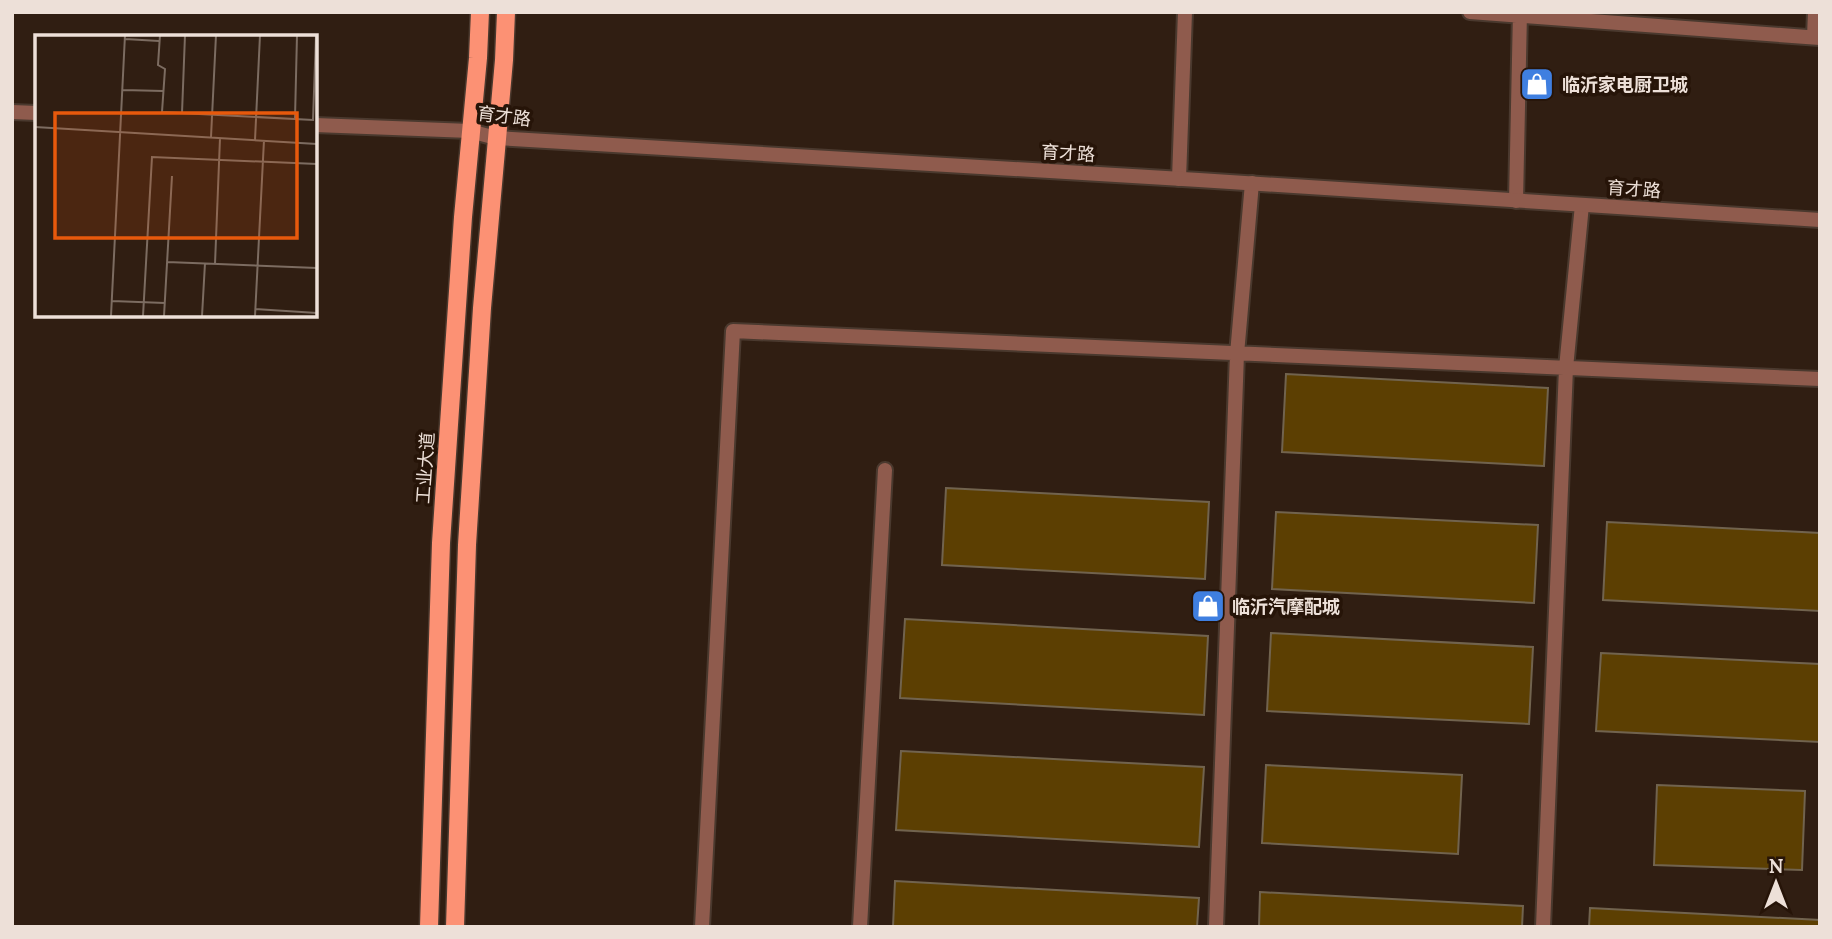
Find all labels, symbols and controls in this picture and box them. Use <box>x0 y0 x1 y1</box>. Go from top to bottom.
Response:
inset map <box>35 35 317 317</box>
shop icon: 临沂家电厨卫城 <box>1518 65 1556 103</box>
place label: 临沂家电厨卫城 <box>1562 73 1688 96</box>
street label: 育才路 <box>476 101 532 131</box>
street label: 育才路 <box>1040 140 1096 166</box>
street label: 育才路 <box>1606 176 1662 202</box>
street label: 工业大道 <box>411 431 439 505</box>
shop icon: 临沂汽摩配城 <box>1189 587 1227 625</box>
place label: 临沂汽摩配城 <box>1232 595 1340 618</box>
north arrow <box>1741 848 1811 918</box>
text: N <box>1769 854 1784 878</box>

